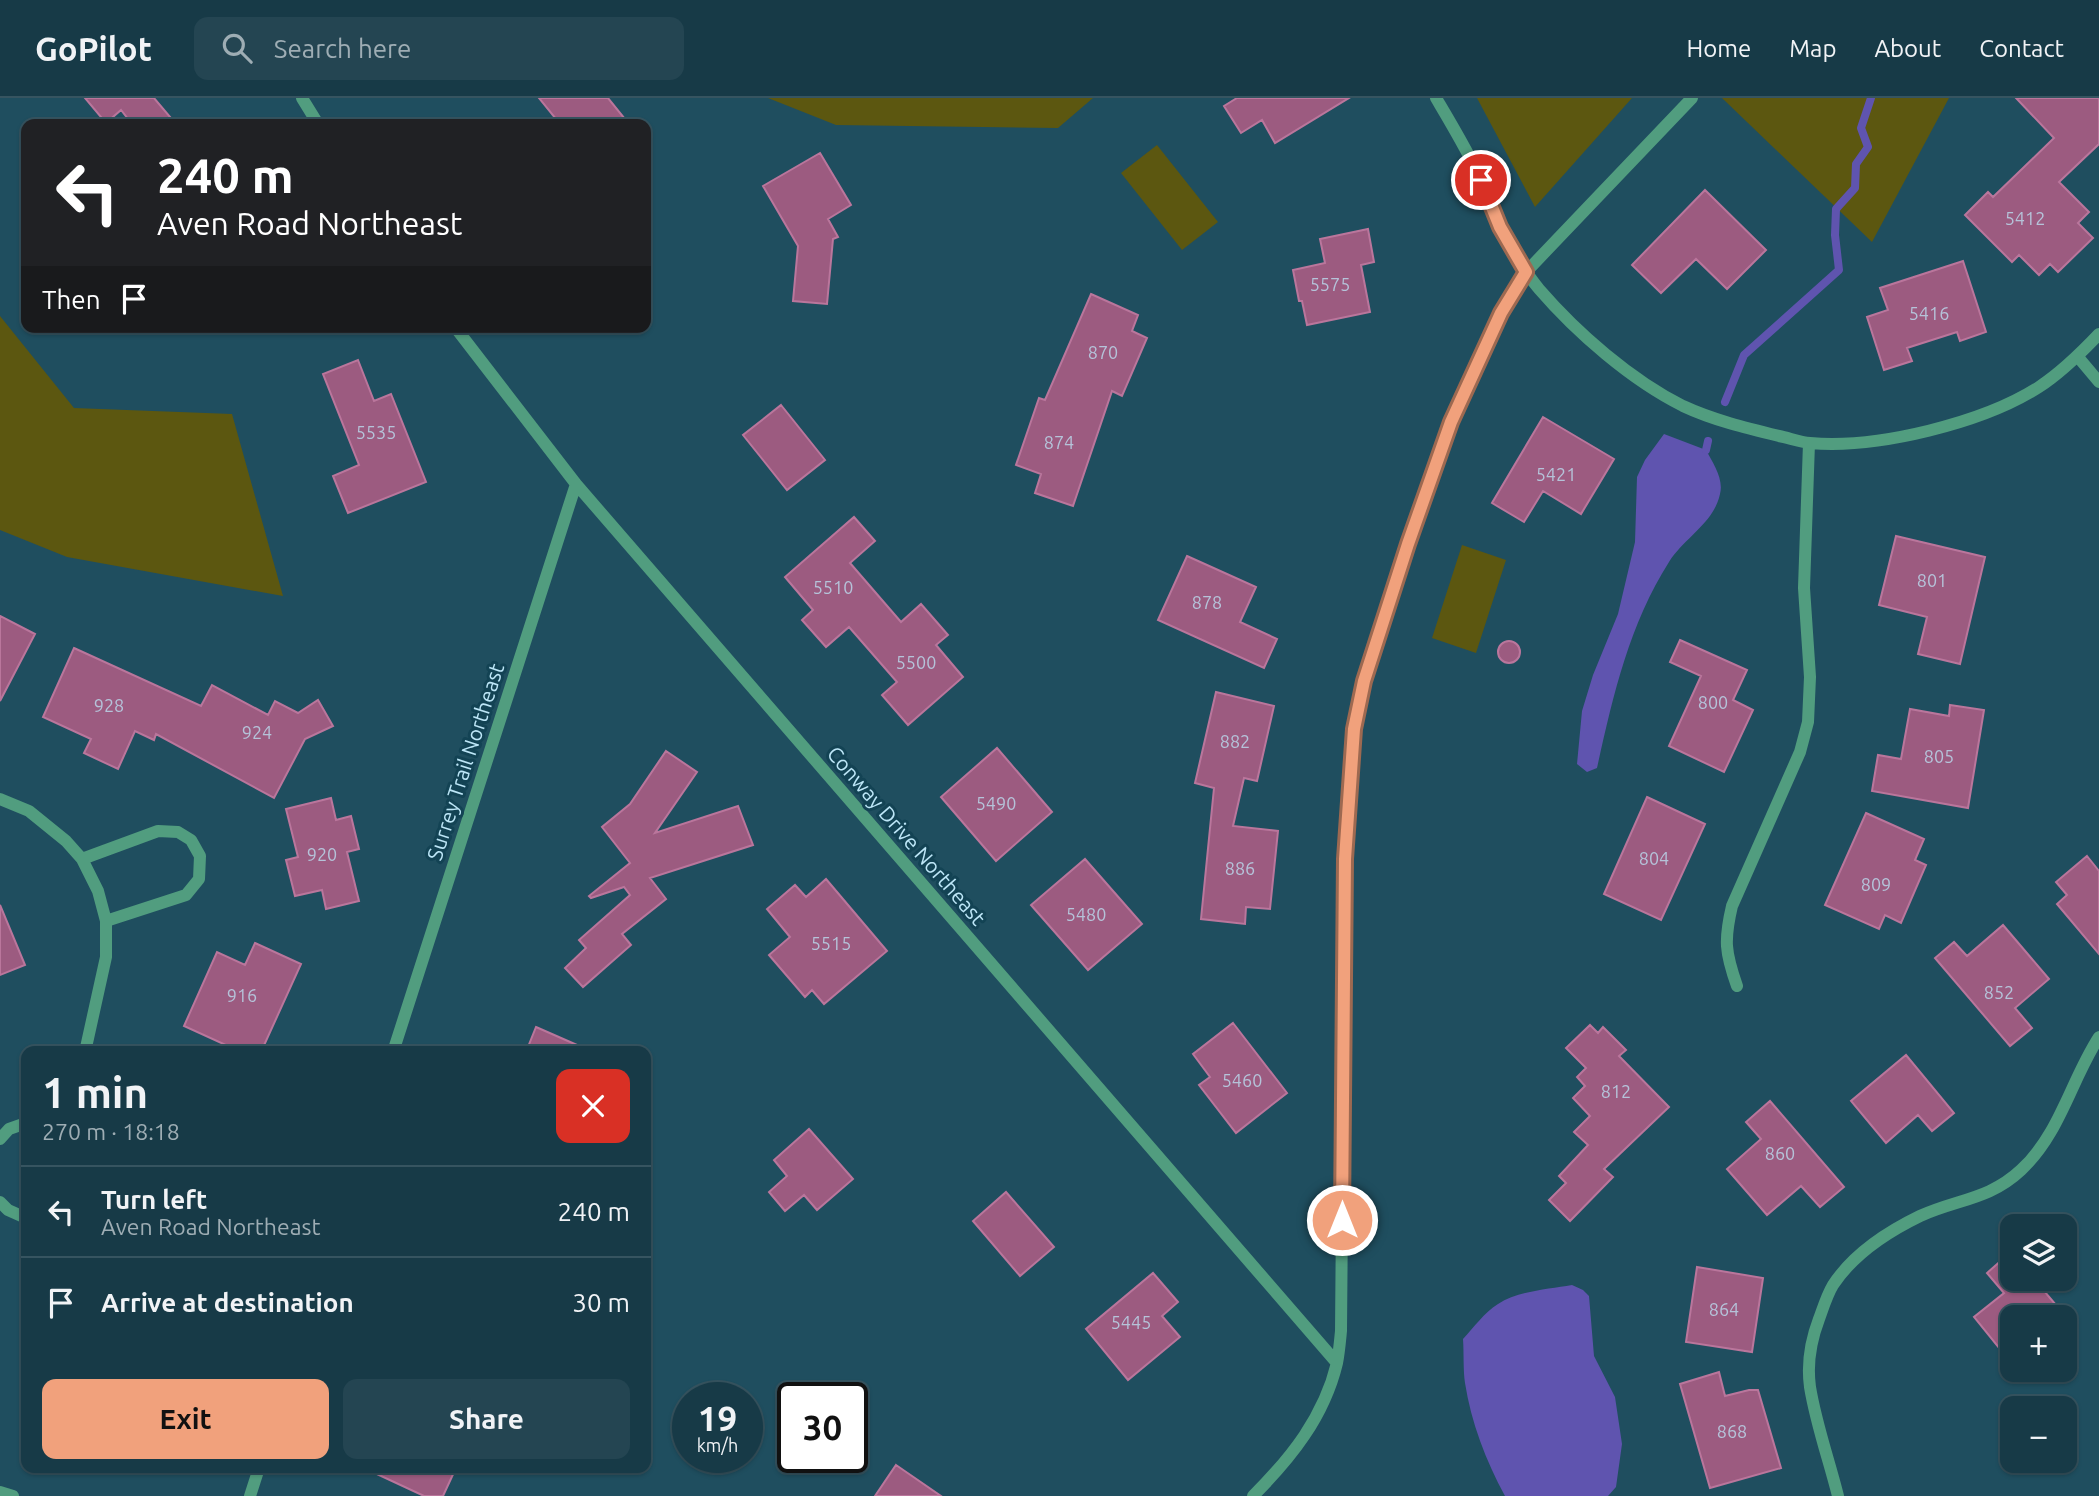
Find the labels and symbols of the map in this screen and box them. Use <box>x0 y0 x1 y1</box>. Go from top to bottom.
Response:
pin <box>1451 150 1511 210</box>
house number: 5412 <box>2005 208 2045 228</box>
house number: 5575 <box>1310 274 1350 294</box>
house number: 5416 <box>1909 303 1949 323</box>
house number: 870 <box>1088 342 1118 362</box>
house number: 5535 <box>356 422 396 442</box>
house number: 874 <box>1044 432 1074 452</box>
house number: 5421 <box>1536 464 1576 484</box>
house number: 801 <box>1917 570 1947 590</box>
house number: 5510 <box>813 577 853 597</box>
house number: 878 <box>1192 592 1222 612</box>
house number: 5500 <box>896 652 936 672</box>
street label: Surrey Trail Northeast <box>422 660 508 863</box>
house number: 800 <box>1698 692 1728 712</box>
house number: 928 <box>94 695 124 715</box>
house number: 924 <box>242 722 272 742</box>
house number: 882 <box>1220 731 1250 751</box>
street label: Conway Drive Northeast <box>823 741 991 930</box>
house number: 805 <box>1924 746 1954 766</box>
house number: 5490 <box>976 793 1016 813</box>
house number: 920 <box>307 844 337 864</box>
house number: 804 <box>1639 848 1669 868</box>
house number: 886 <box>1225 858 1255 878</box>
house number: 809 <box>1861 874 1891 894</box>
house number: 5480 <box>1066 904 1106 924</box>
house number: 5515 <box>811 933 851 953</box>
house number: 852 <box>1984 982 2014 1002</box>
house number: 916 <box>227 985 257 1005</box>
house number: 5460 <box>1222 1070 1262 1090</box>
house number: 812 <box>1601 1081 1631 1101</box>
house number: 860 <box>1765 1143 1795 1163</box>
position arrow <box>1305 1183 1379 1257</box>
house number: 864 <box>1709 1299 1739 1319</box>
house number: 5445 <box>1111 1312 1151 1332</box>
speed limit sign: 30 <box>777 1382 868 1473</box>
house number: 868 <box>1717 1421 1747 1441</box>

